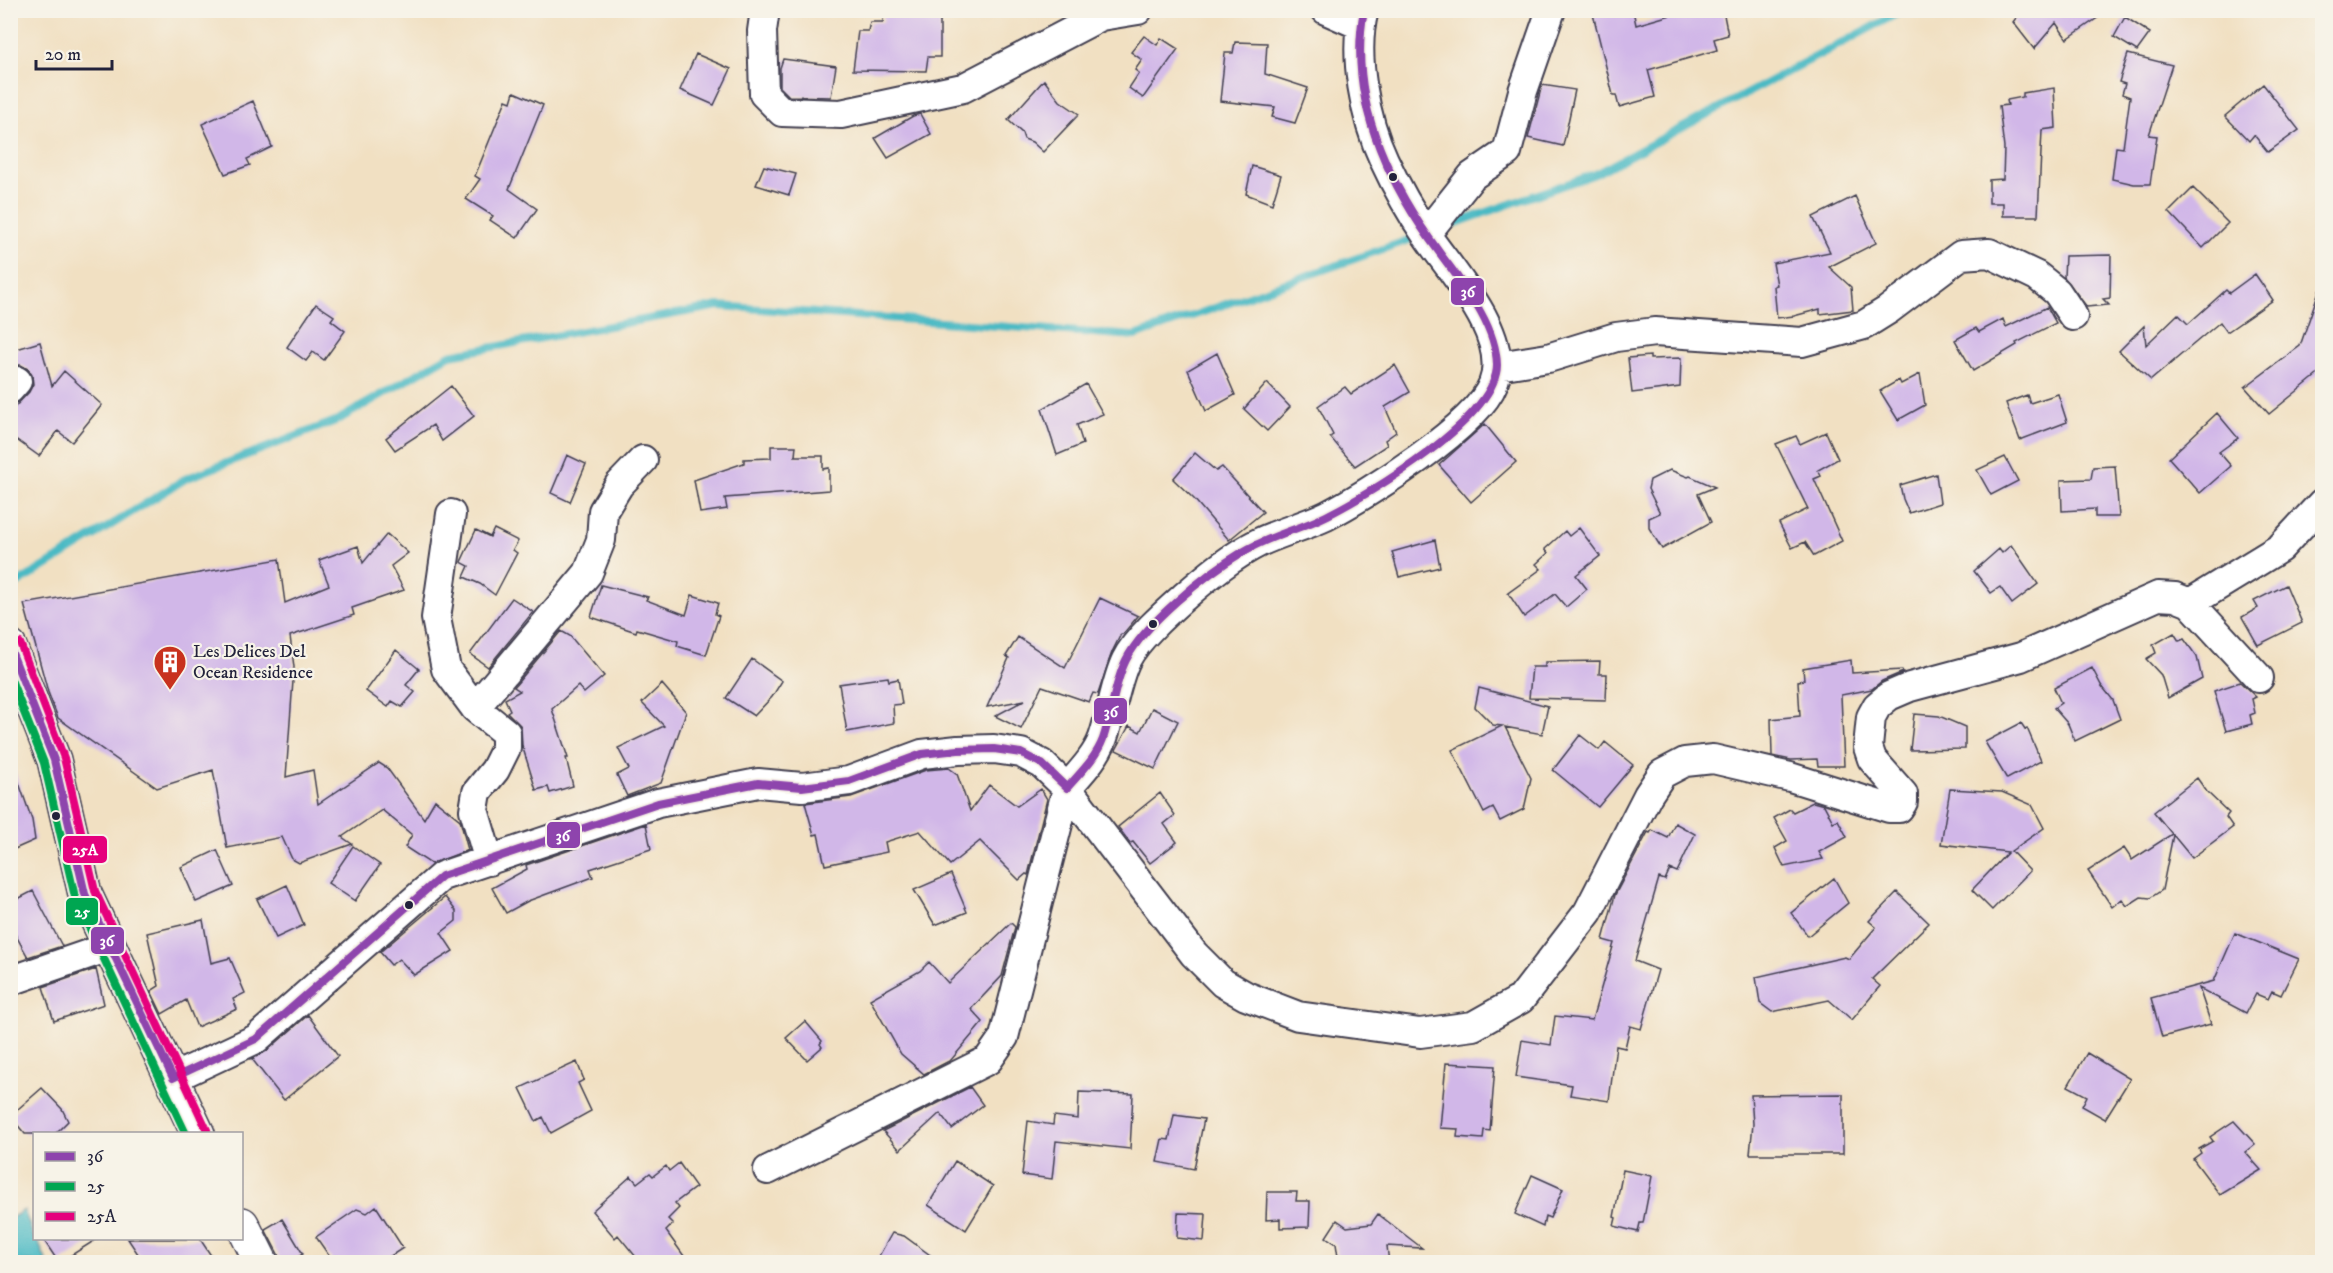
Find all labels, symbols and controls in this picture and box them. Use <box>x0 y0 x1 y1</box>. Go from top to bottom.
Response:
scale bar <box>36 33 112 71</box>
text: 20 m <box>45 44 81 66</box>
unlabelled marker <box>1387 171 1399 183</box>
line badge: 36 <box>1450 277 1485 306</box>
text: 36 <box>1461 282 1477 302</box>
unlabelled marker <box>1147 618 1159 630</box>
place label: Les Delices Del Ocean Residence <box>193 641 313 684</box>
building icon: Les Delices Del Ocean Residence <box>152 644 188 691</box>
line badge: 36 <box>1093 697 1128 725</box>
text: 36 <box>1104 702 1120 722</box>
unlabelled marker <box>50 810 62 822</box>
line badge: 36 <box>546 821 581 849</box>
text: 36 <box>556 826 572 846</box>
line badge: 25A <box>62 835 108 864</box>
text: 25A <box>72 840 99 860</box>
line badge: 25 <box>65 897 99 926</box>
unlabelled marker <box>403 899 415 911</box>
text: 25 <box>74 902 90 922</box>
line badge: 36 <box>90 926 125 955</box>
text: 36 <box>100 931 116 951</box>
legend <box>33 1132 243 1240</box>
text: 36 <box>87 1146 104 1168</box>
text: 25 <box>87 1176 105 1198</box>
text: 25A <box>87 1206 117 1228</box>

